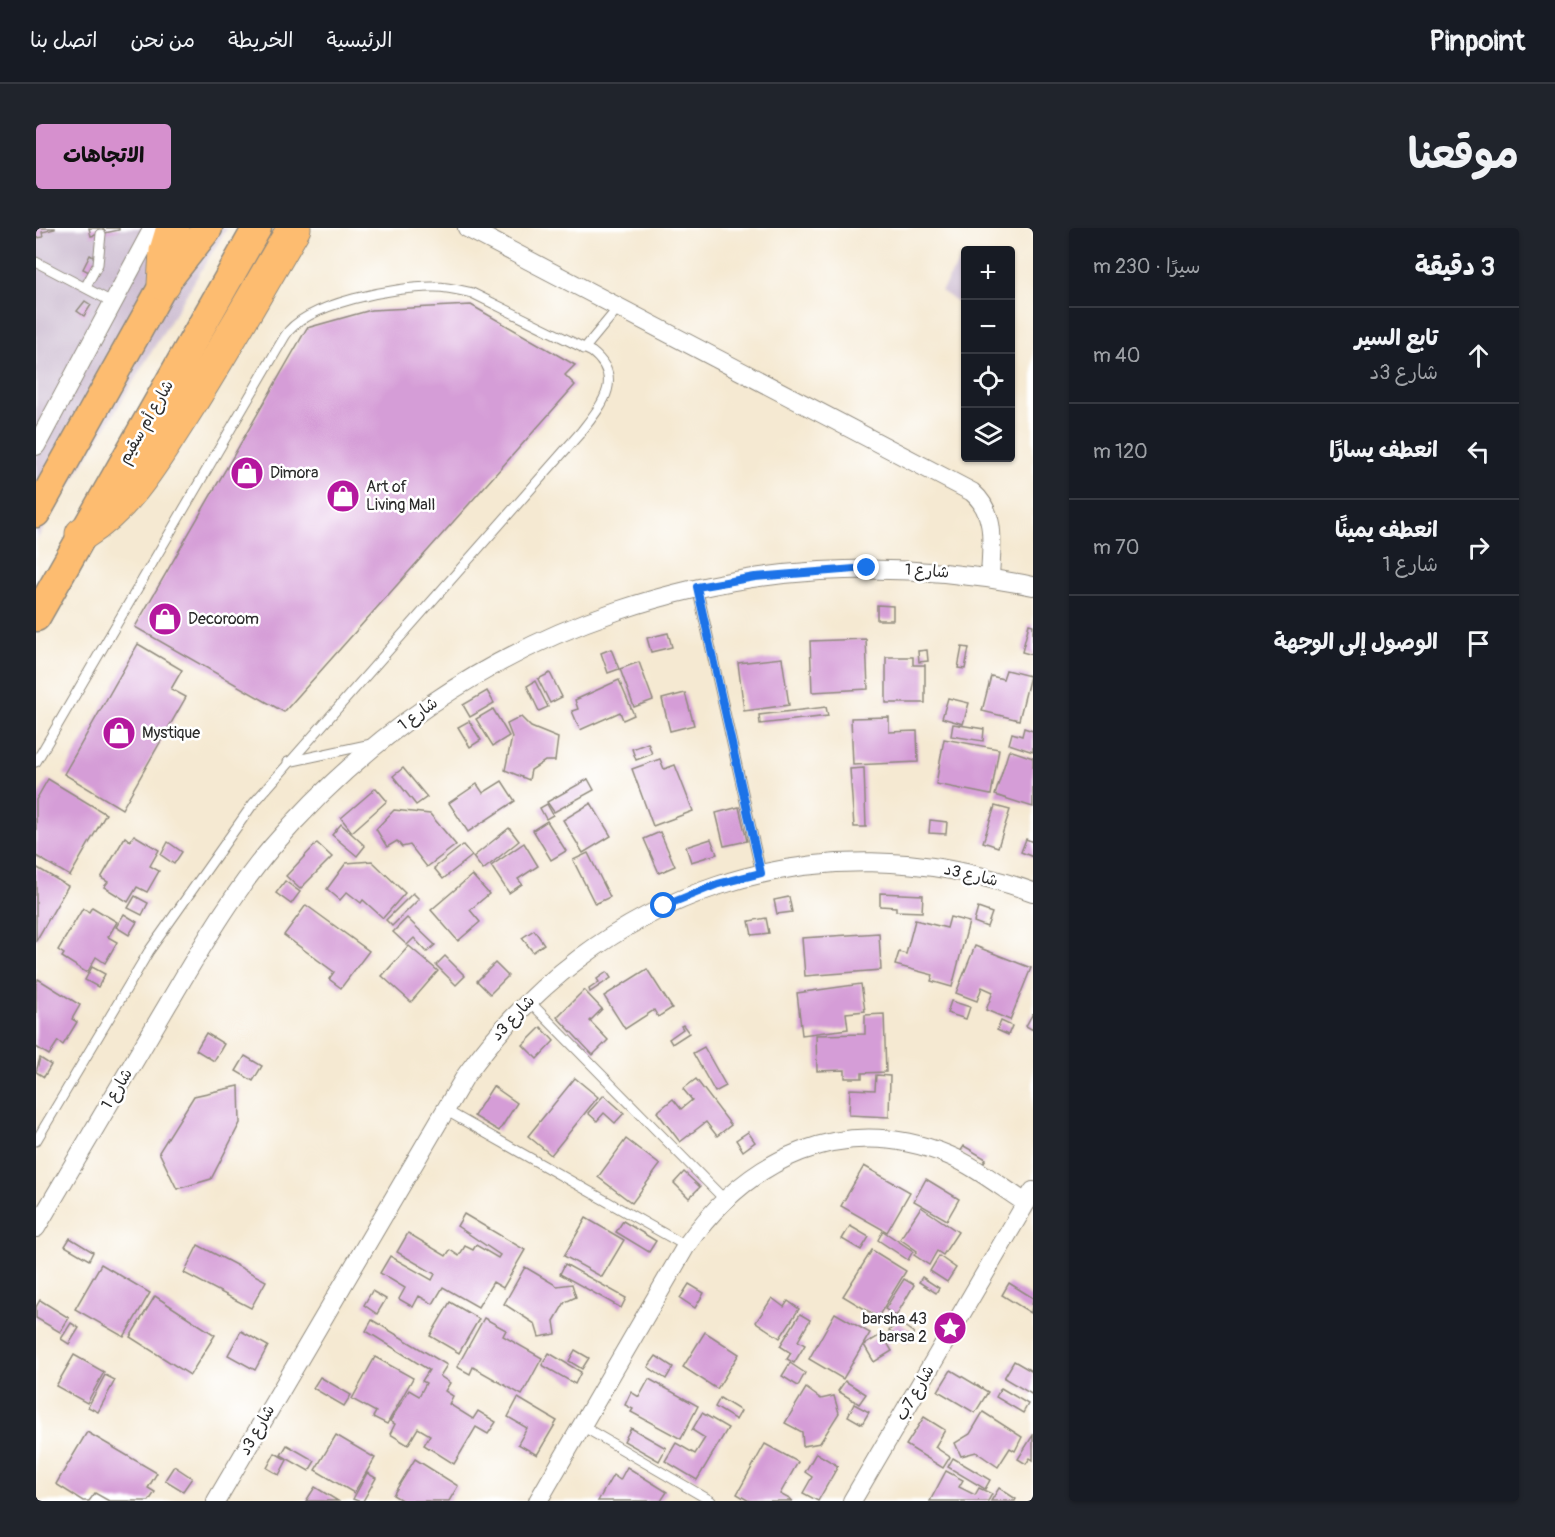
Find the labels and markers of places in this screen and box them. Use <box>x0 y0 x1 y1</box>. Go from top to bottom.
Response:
shop icon: Dimora <box>229 455 265 491</box>
place label: Dimora <box>270 463 318 483</box>
place label: Art of Living Mall <box>366 477 435 515</box>
shop icon: Art of Living Mall <box>325 478 361 514</box>
shop icon: Decoroom <box>147 601 183 637</box>
place label: Decoroom <box>188 609 259 629</box>
shop icon: Mystique <box>101 715 137 751</box>
place label: Mystique <box>142 723 200 743</box>
place label: barsha 43 barsa 2 <box>862 1309 927 1347</box>
place icon: barsha 43 barsa 2 <box>932 1310 968 1346</box>

